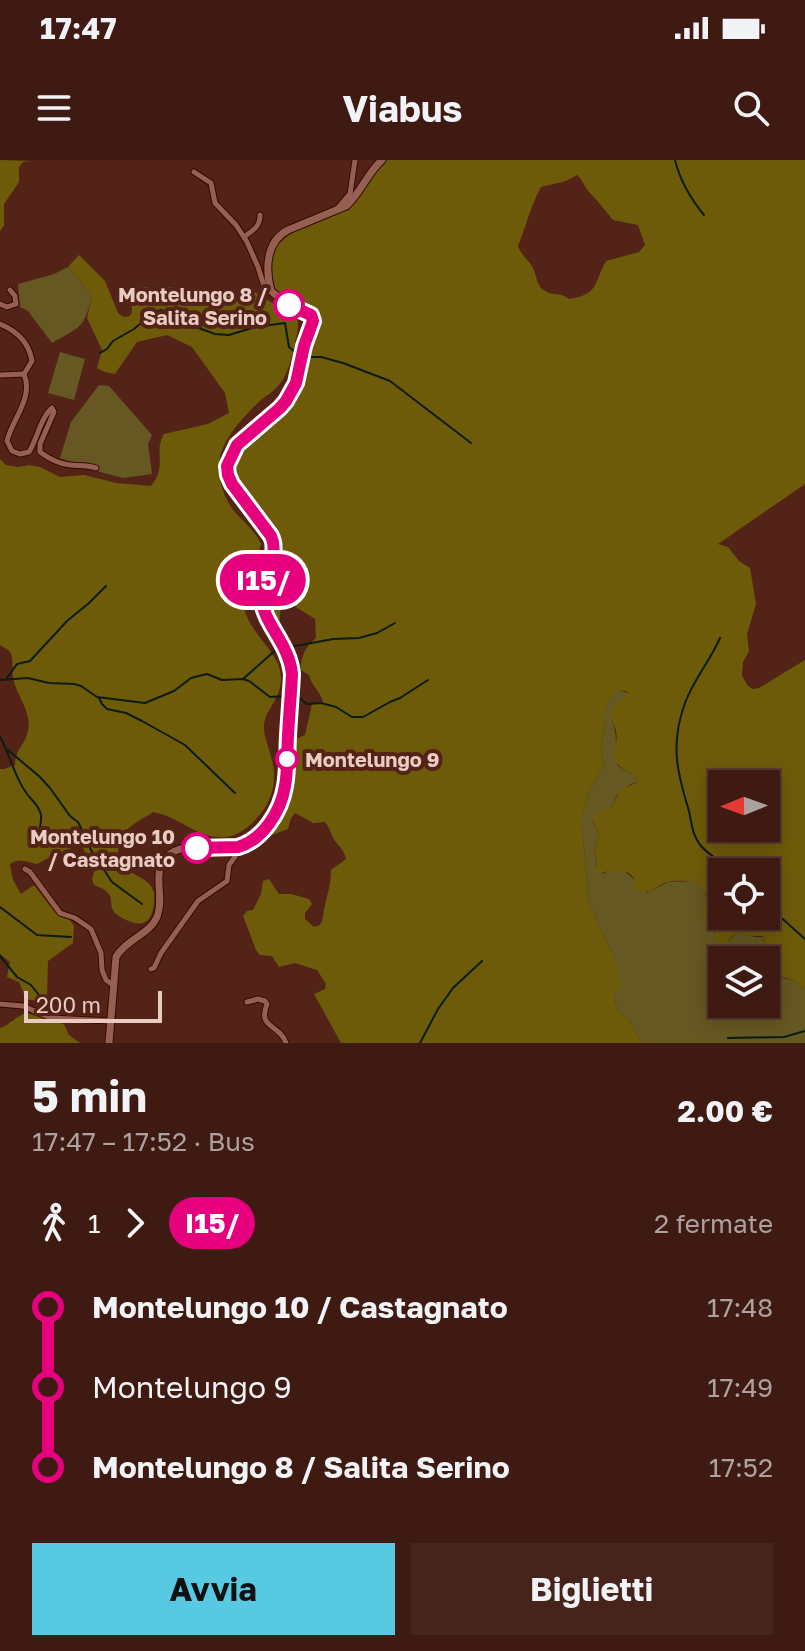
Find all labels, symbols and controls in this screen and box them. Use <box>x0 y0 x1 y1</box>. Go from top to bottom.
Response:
text: 17:47 <box>40 10 117 46</box>
icon: menu <box>32 86 76 130</box>
icon: search <box>729 86 773 130</box>
text: Viabus <box>342 87 463 130</box>
place label: Montelungo 8 / Salita Serino <box>118 282 267 329</box>
marker: Montelungo 8 / Salita Serino <box>274 290 304 320</box>
line badge: I15/ <box>207 554 319 606</box>
text: I15/ <box>236 563 290 596</box>
place label: Montelungo 9 <box>305 747 439 771</box>
marker: Montelungo 9 <box>276 748 298 770</box>
north arrow <box>708 770 780 842</box>
map controls <box>708 770 780 1018</box>
place label: Montelungo 10 / Castagnato <box>30 824 175 871</box>
marker: Montelungo 10 / Castagnato <box>182 833 212 863</box>
button: locate <box>708 858 780 930</box>
button: layers <box>708 946 780 1018</box>
scale bar <box>24 987 162 1023</box>
text: 200 m <box>36 991 101 1018</box>
text: 5 min <box>32 1069 147 1122</box>
text: 2.00 € <box>677 1093 773 1129</box>
text: 17:47 – 17:52 · Bus <box>32 1126 255 1157</box>
icon: walk <box>32 1201 76 1245</box>
icon: forward <box>113 1201 157 1245</box>
text: I15/ <box>185 1206 239 1239</box>
text: 1 <box>88 1208 101 1239</box>
text: 2 fermate <box>654 1208 773 1239</box>
text: Montelungo 10 / Castagnato <box>92 1289 508 1325</box>
text: 17:48 <box>707 1292 773 1323</box>
text: Montelungo 9 <box>92 1369 292 1405</box>
text: 17:49 <box>707 1372 773 1403</box>
text: Montelungo 8 / Salita Serino <box>92 1449 510 1485</box>
text: 17:52 <box>709 1452 773 1483</box>
button: Avvia <box>32 1543 395 1635</box>
button: Biglietti <box>411 1543 773 1635</box>

